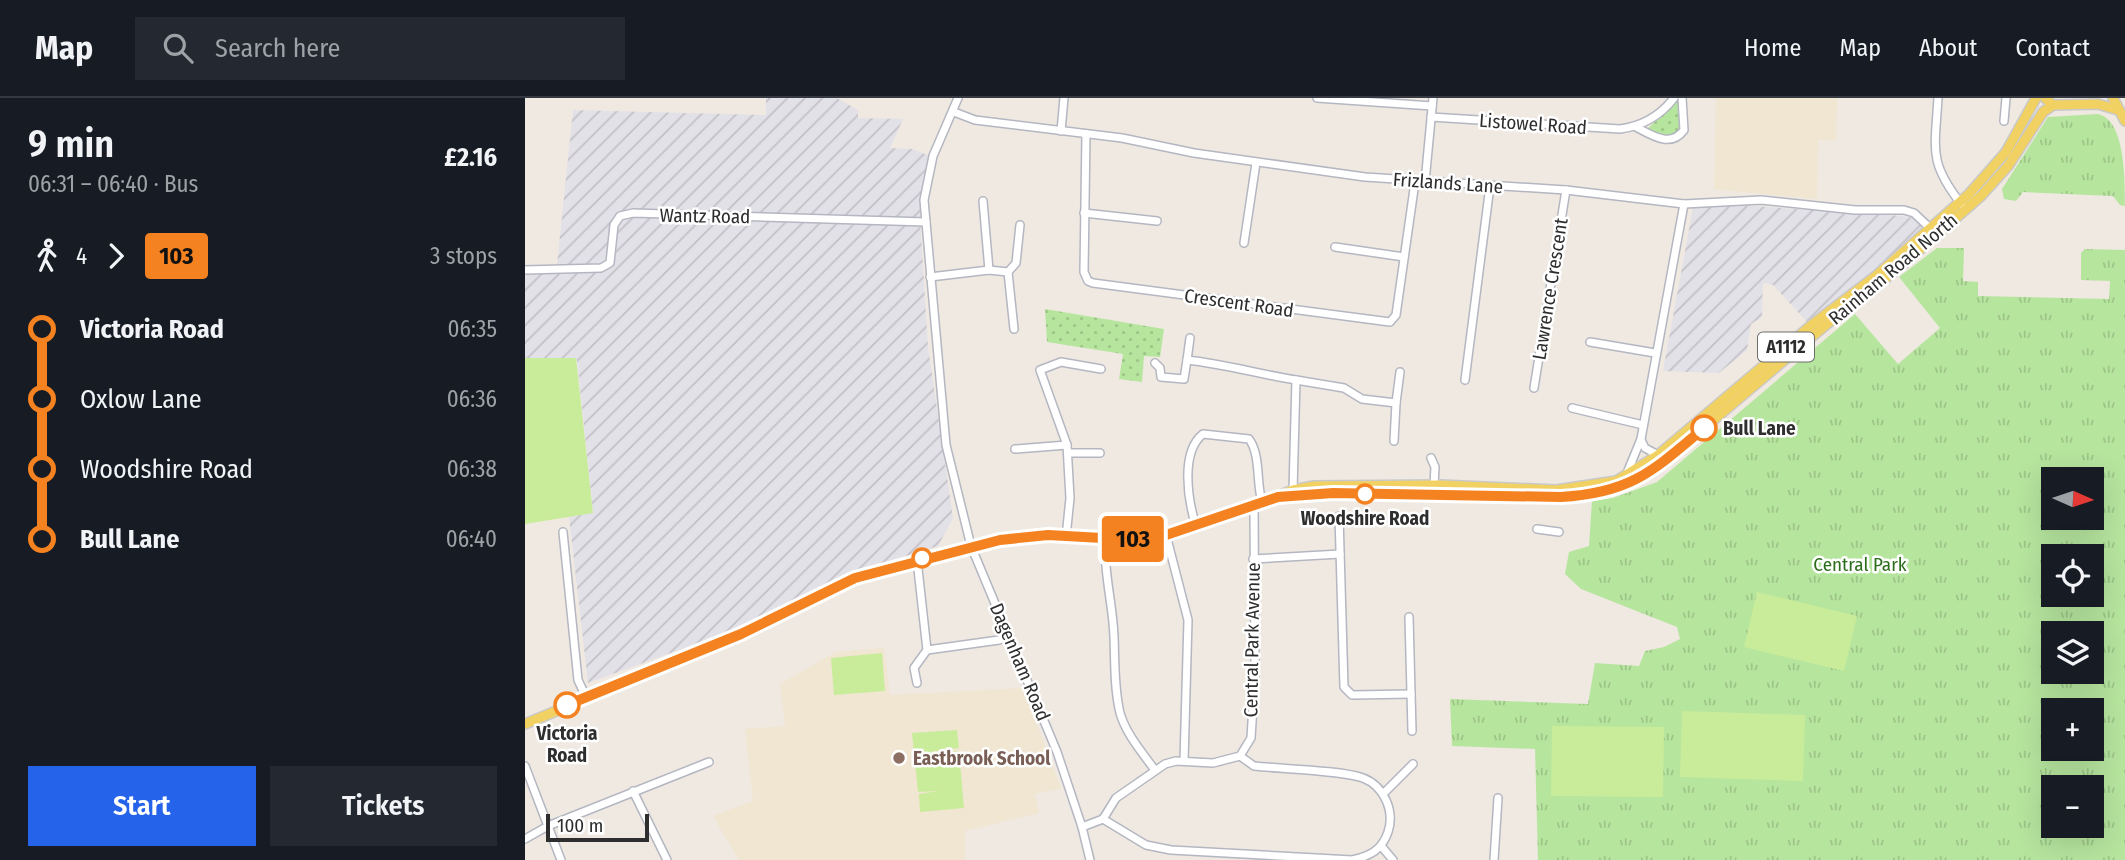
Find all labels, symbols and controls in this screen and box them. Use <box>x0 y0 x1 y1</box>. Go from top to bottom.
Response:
search box <box>135 17 625 80</box>
text: Map <box>35 28 93 68</box>
icon: search <box>159 29 197 67</box>
text: Search here <box>215 33 340 64</box>
text: Home <box>1744 34 1801 62</box>
text: Map <box>1839 34 1881 62</box>
text: About <box>1919 34 1977 62</box>
text: Contact <box>2015 34 2090 62</box>
street label: Listowel Road <box>1478 109 1588 139</box>
text: 9 min <box>28 121 114 167</box>
text: £2.16 <box>444 142 497 173</box>
street label: Frizlands Lane <box>1392 168 1504 198</box>
text: 06:31 – 06:40 · Bus <box>28 170 198 198</box>
street label: Wantz Road <box>660 204 750 228</box>
street label: Rainham Road North <box>1824 208 1962 330</box>
street label: Lawrence Crescent <box>1527 216 1573 362</box>
icon: walk <box>28 237 66 275</box>
icon: forward <box>97 237 135 275</box>
text: 4 <box>76 242 87 270</box>
text: 103 <box>159 242 194 270</box>
text: 3 stops <box>430 242 497 270</box>
street label: Crescent Road <box>1183 284 1295 322</box>
text: Victoria Road <box>80 314 224 345</box>
text: 06:35 <box>448 315 497 343</box>
road number: A1112 <box>1758 332 1814 362</box>
text: Oxlow Lane <box>80 384 202 415</box>
text: 06:36 <box>447 385 497 413</box>
marker: Bull Lane <box>1691 415 1717 441</box>
place label: Bull Lane <box>1723 417 1796 440</box>
text: Woodshire Road <box>80 454 253 485</box>
text: 06:38 <box>447 455 497 483</box>
north arrow <box>2041 467 2103 530</box>
map controls <box>2041 467 2104 838</box>
marker: Woodshire Road <box>1355 484 1375 504</box>
place label: Woodshire Road <box>1301 507 1429 530</box>
line badge: 103 <box>1093 516 1173 562</box>
text: Bull Lane <box>80 524 179 555</box>
text: 06:40 <box>446 525 497 553</box>
text: 103 <box>1116 525 1150 553</box>
button: locate <box>2041 544 2104 607</box>
unlabelled marker <box>912 548 932 568</box>
park label: Central Park <box>1813 553 1907 576</box>
street label: Central Park Avenue <box>1239 562 1265 718</box>
street label: Dagenham Road <box>985 600 1055 724</box>
button: layers <box>2041 621 2104 684</box>
marker: Victoria Road <box>554 692 580 718</box>
button: + <box>2041 698 2104 761</box>
place label: Victoria Road <box>536 722 598 767</box>
place label: Eastbrook School <box>913 747 1051 770</box>
marker: Eastbrook School <box>891 750 907 766</box>
button: Start <box>28 766 256 846</box>
button: Tickets <box>270 766 497 846</box>
button: − <box>2041 775 2104 838</box>
scale bar <box>546 811 649 843</box>
text: 100 m <box>557 814 603 837</box>

